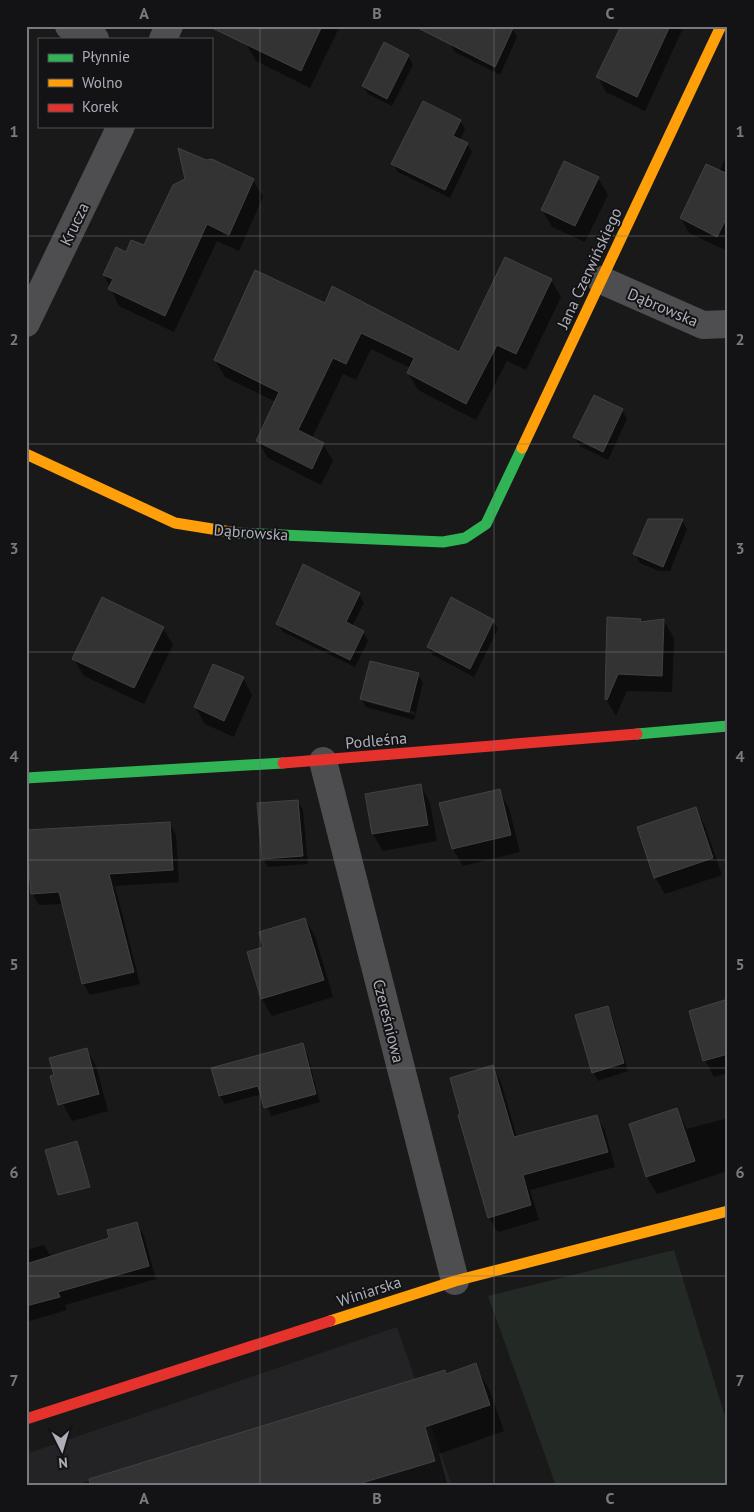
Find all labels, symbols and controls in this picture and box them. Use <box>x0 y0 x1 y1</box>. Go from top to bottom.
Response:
text: A <box>139 3 149 23</box>
text: B <box>372 3 382 23</box>
text: C <box>606 3 615 23</box>
legend <box>38 38 212 128</box>
text: Płynnie <box>82 47 130 66</box>
text: Wolno <box>82 73 122 92</box>
text: Korek <box>82 97 119 116</box>
text: 1 <box>9 121 19 141</box>
text: 1 <box>735 121 745 141</box>
street label: Krucza <box>55 199 93 249</box>
street label: Jana Czerwińskiego <box>552 204 626 333</box>
street label: Dąbrowska <box>625 283 701 331</box>
text: 2 <box>9 329 19 349</box>
text: 2 <box>735 329 745 349</box>
street label: Dąbrowska <box>213 519 289 545</box>
text: 3 <box>9 538 19 558</box>
text: 3 <box>735 538 745 558</box>
street label: Podleśna <box>344 727 408 753</box>
text: 4 <box>9 746 19 766</box>
text: 4 <box>735 746 745 766</box>
text: 5 <box>9 954 19 974</box>
text: 5 <box>735 954 745 974</box>
street label: Czereśniowa <box>369 977 409 1065</box>
text: 6 <box>9 1162 19 1182</box>
text: 6 <box>735 1162 745 1182</box>
street label: Winiarska <box>334 1271 404 1311</box>
text: 7 <box>9 1370 19 1390</box>
text: 7 <box>735 1370 745 1390</box>
north arrow <box>38 1424 88 1474</box>
text: N <box>58 1454 69 1472</box>
text: A <box>139 1488 149 1508</box>
text: B <box>372 1488 382 1508</box>
text: C <box>606 1488 615 1508</box>

